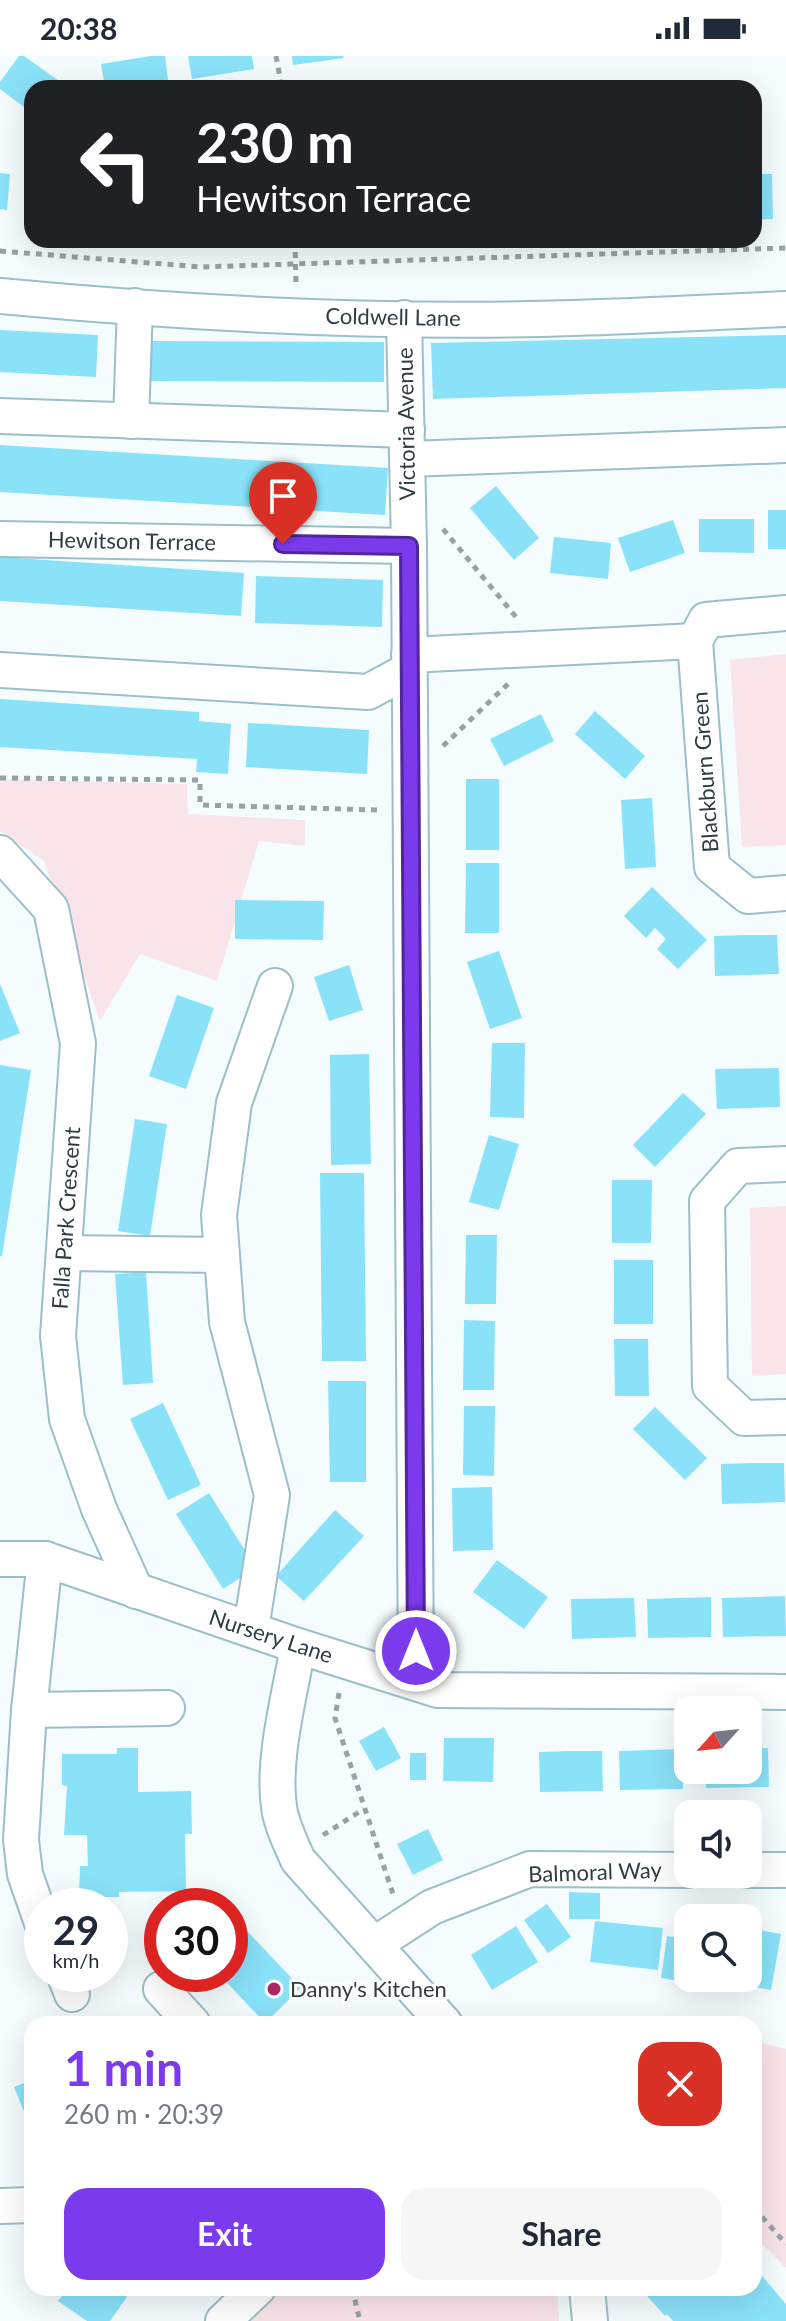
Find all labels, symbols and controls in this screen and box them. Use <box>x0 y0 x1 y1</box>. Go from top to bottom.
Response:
text: 20:38 <box>40 10 117 46</box>
text: 230 m <box>196 108 354 175</box>
icon: left <box>64 112 168 216</box>
text: Hewitson Terrace <box>196 176 471 220</box>
street label: Coldwell Lane <box>325 302 461 331</box>
street label: Victoria Avenue <box>391 347 420 501</box>
pin <box>249 462 317 544</box>
icon: arrive <box>261 474 305 518</box>
street label: Hewitson Terrace <box>48 526 216 555</box>
street label: Blackburn Green <box>685 691 724 853</box>
street label: Falla Park Crescent <box>46 1126 85 1310</box>
street label: Nursery Lane <box>206 1603 336 1668</box>
position arrow <box>374 1609 458 1693</box>
north arrow <box>674 1696 762 1784</box>
map controls <box>674 1696 762 1992</box>
button: sound <box>674 1800 762 1888</box>
street label: Balmoral Way <box>528 1856 663 1887</box>
speed limit sign: 30 <box>144 1888 248 1992</box>
button: search <box>674 1904 762 1992</box>
text: 29 <box>53 1906 99 1954</box>
text: km/h <box>53 1948 99 1972</box>
place label: Danny's Kitchen <box>290 1975 447 2002</box>
marker: Danny's Kitchen <box>265 1980 283 1998</box>
text: 1 min <box>64 2039 183 2096</box>
button: close <box>638 2042 722 2126</box>
text: 260 m · 20:39 <box>64 2098 224 2130</box>
button: Exit <box>64 2188 385 2280</box>
button: Share <box>401 2188 722 2280</box>

